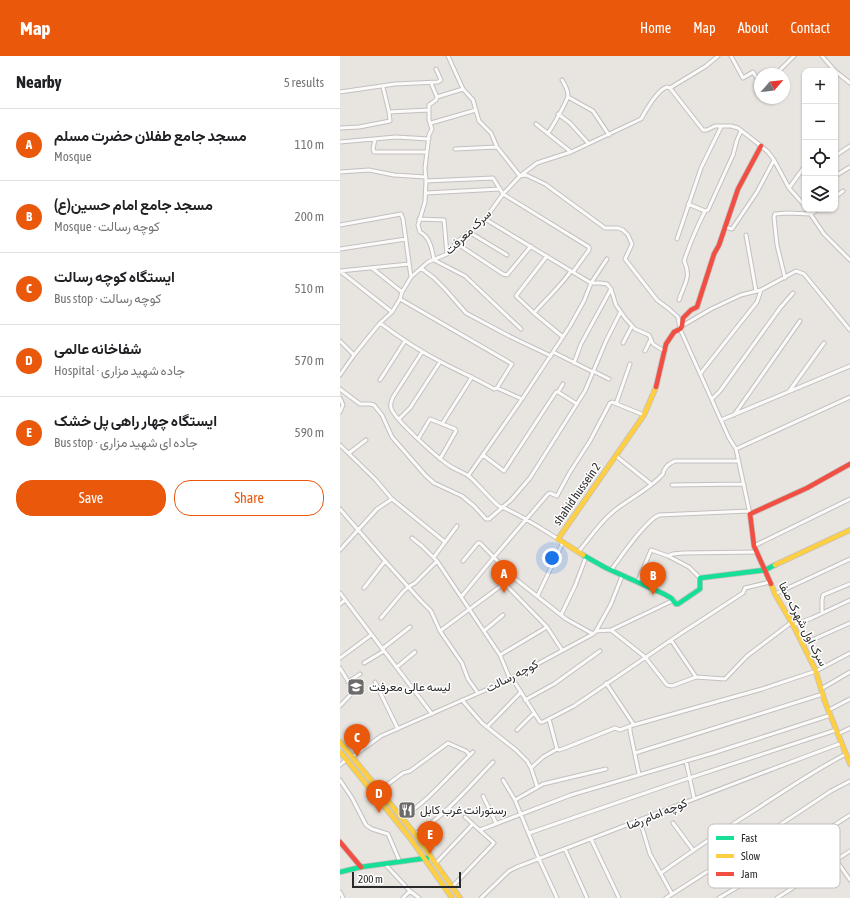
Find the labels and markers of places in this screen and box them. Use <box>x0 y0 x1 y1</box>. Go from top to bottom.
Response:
pin: A <box>491 560 517 593</box>
pin: B <box>640 562 666 595</box>
school or university icon: لیسه عالی معرفت <box>346 677 366 697</box>
place label: لیسه عالی معرفت <box>369 680 451 695</box>
pin: C <box>344 724 370 757</box>
pin: D <box>366 780 392 813</box>
restaurant icon: رستورانت غرب کابل <box>397 800 417 820</box>
place label: رستورانت غرب کابل <box>420 803 507 818</box>
pin: E <box>417 821 443 854</box>

